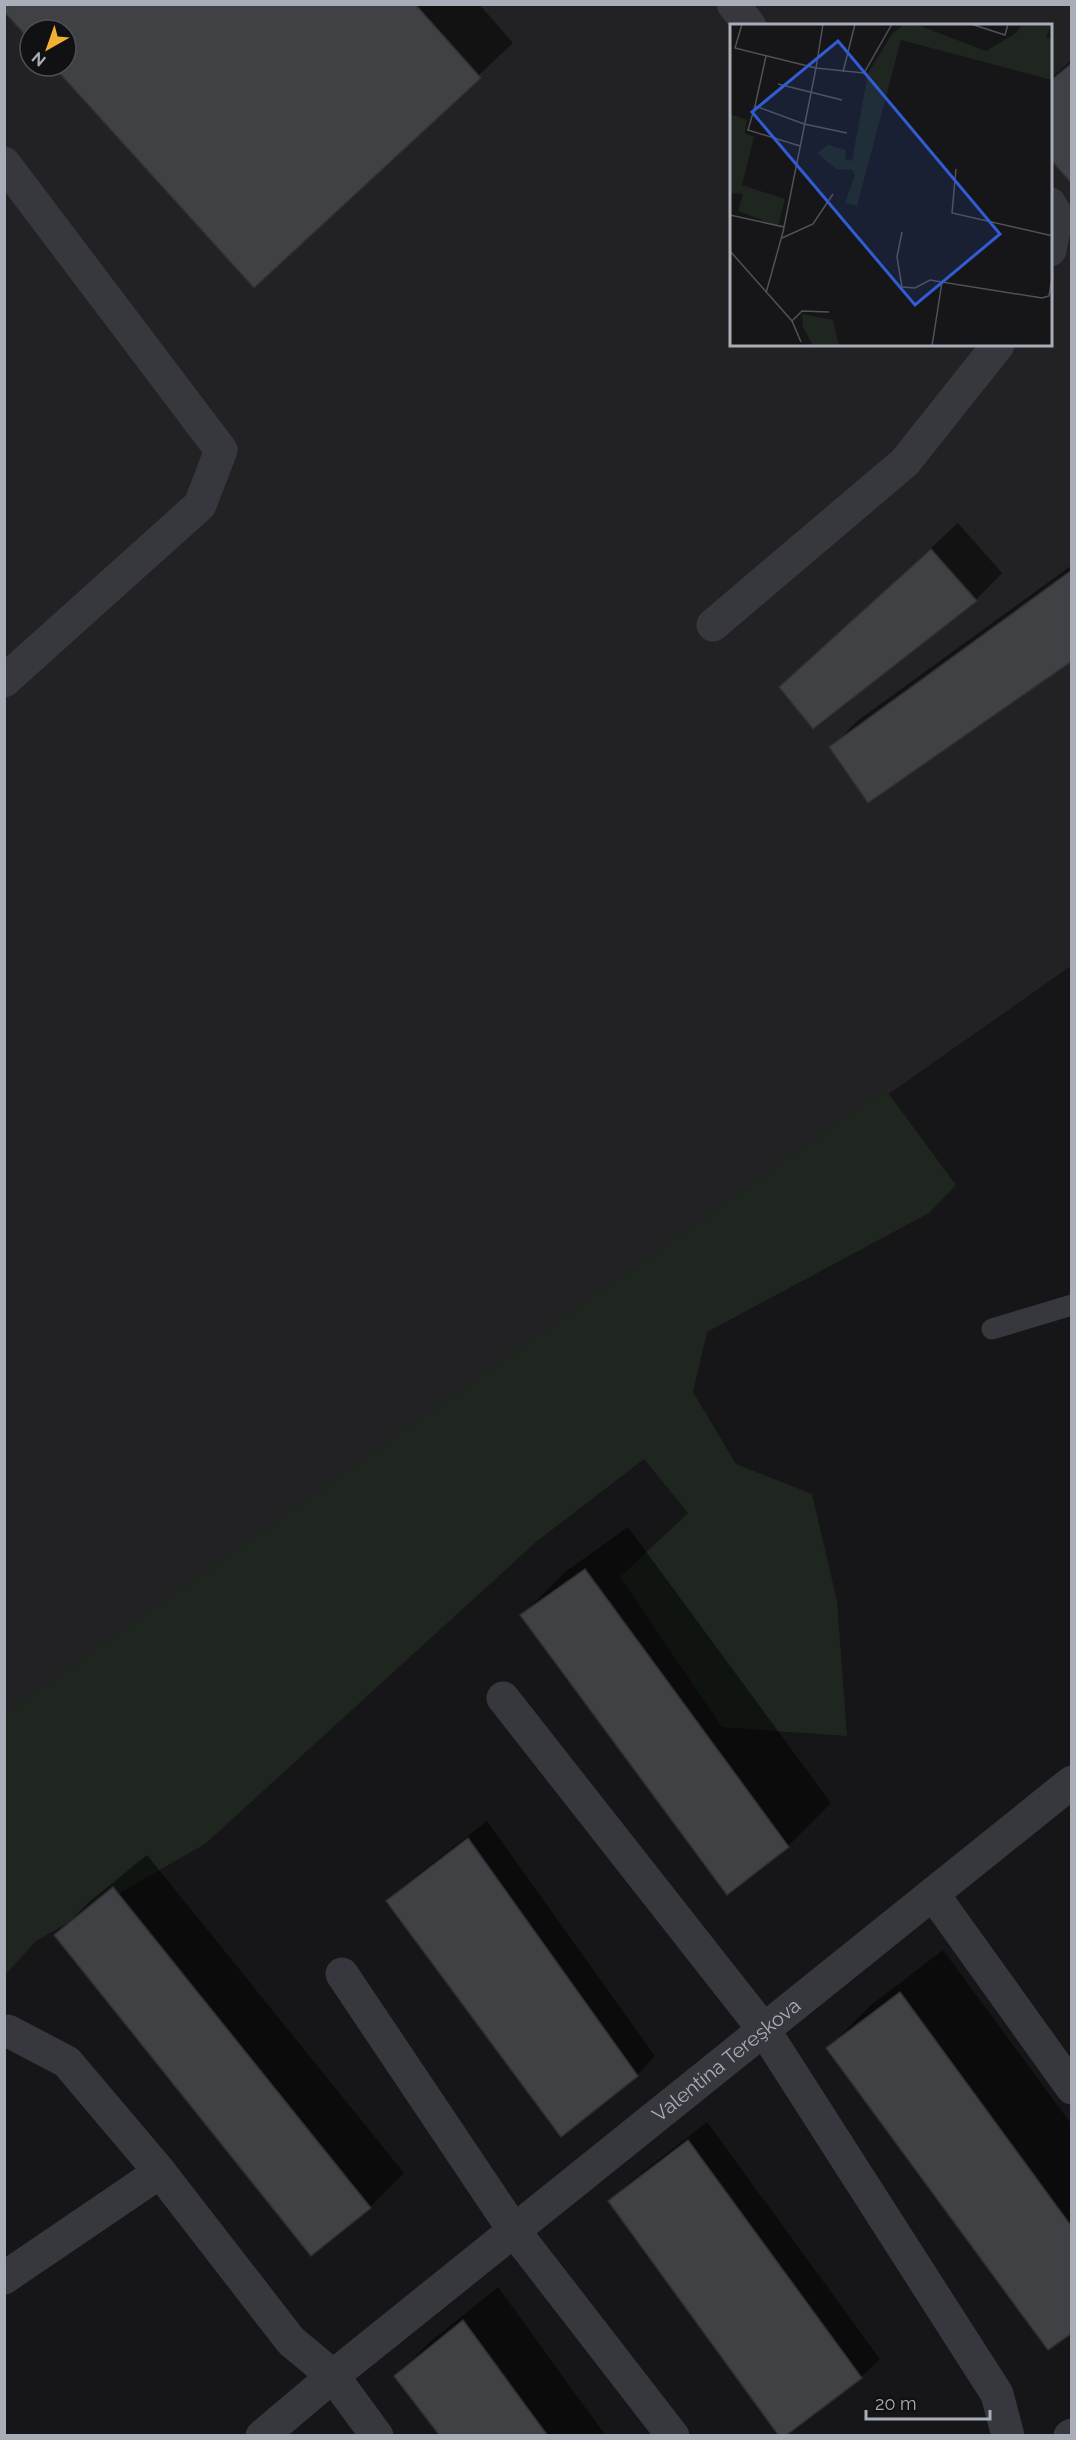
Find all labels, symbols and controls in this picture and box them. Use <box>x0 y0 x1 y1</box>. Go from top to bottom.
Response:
north arrow <box>18 18 78 78</box>
inset map <box>730 24 1052 346</box>
text: N <box>28 48 49 70</box>
street label: Valentina Tereşkova <box>647 1993 805 2127</box>
scale bar <box>866 2383 990 2421</box>
text: 20 m <box>875 2393 917 2414</box>

